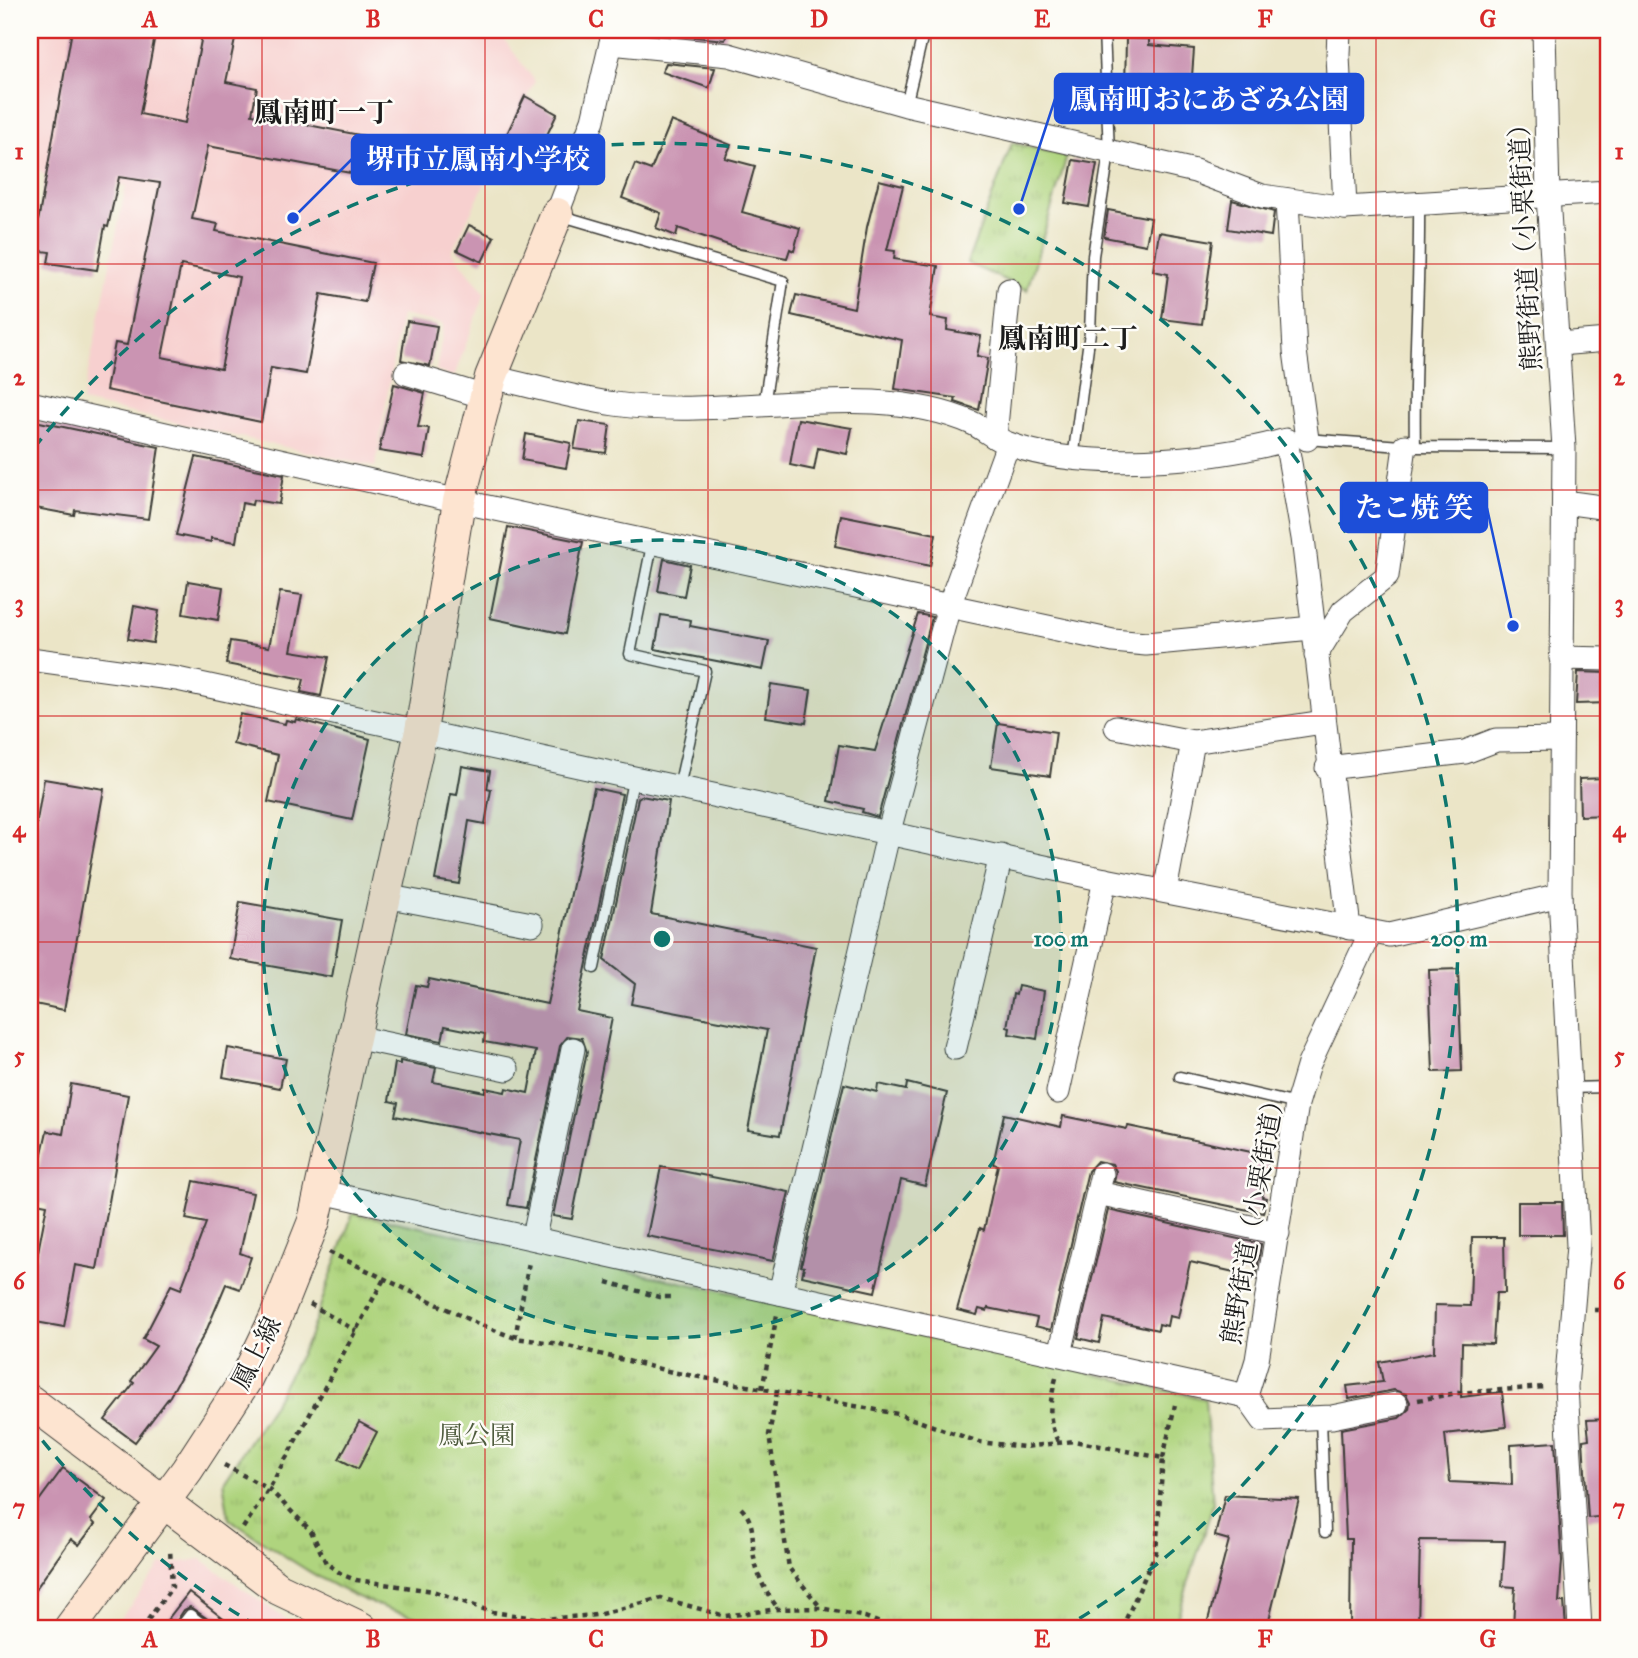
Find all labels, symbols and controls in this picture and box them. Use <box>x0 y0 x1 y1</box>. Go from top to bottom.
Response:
text: A <box>140 5 158 33</box>
text: B <box>365 5 381 33</box>
text: C <box>588 5 604 33</box>
text: D <box>810 5 828 33</box>
text: E <box>1034 5 1051 33</box>
text: F <box>1257 5 1273 33</box>
text: G <box>1480 5 1497 33</box>
callout: 鳳南町おにあざみ公園 <box>1055 74 1363 123</box>
text: 鳳南町おにあざみ公園 <box>1069 82 1349 117</box>
district label: 鳳南町一丁 <box>254 95 394 130</box>
street label: 熊野街道（小栗街道） <box>1502 110 1548 372</box>
callout: 堺市立鳳南小学校 <box>352 135 604 184</box>
text: 1 <box>14 137 24 165</box>
text: 1 <box>1614 137 1624 165</box>
text: 堺市立鳳南小学校 <box>366 142 590 177</box>
district label: 鳳南町二丁 <box>998 321 1138 356</box>
text: 2 <box>13 363 25 391</box>
text: 2 <box>1613 363 1625 391</box>
callout: たこ焼 笑 <box>1341 483 1487 532</box>
text: たこ焼 笑 <box>1355 490 1473 525</box>
text: 3 <box>14 589 24 618</box>
text: 3 <box>1614 589 1624 618</box>
text: 4 <box>13 815 27 843</box>
text: 4 <box>1613 815 1627 843</box>
text: 100 m <box>1034 926 1089 952</box>
text: 200 m <box>1431 926 1488 952</box>
centre of rings <box>650 927 674 951</box>
text: 5 <box>14 1041 25 1069</box>
text: 5 <box>1614 1041 1625 1069</box>
street label: 熊野街道（小栗街道） <box>1215 1085 1291 1347</box>
text: 6 <box>13 1267 26 1295</box>
text: 6 <box>1613 1267 1626 1295</box>
street label: 鳳上線 <box>224 1311 288 1395</box>
park label: 鳳公園 <box>438 1419 516 1451</box>
text: 7 <box>13 1493 25 1521</box>
text: 7 <box>1613 1493 1625 1521</box>
text: A <box>140 1625 158 1653</box>
text: B <box>365 1625 381 1653</box>
text: C <box>588 1625 604 1653</box>
text: D <box>810 1625 828 1653</box>
text: E <box>1034 1625 1051 1653</box>
text: F <box>1257 1625 1273 1653</box>
text: G <box>1480 1625 1497 1653</box>

